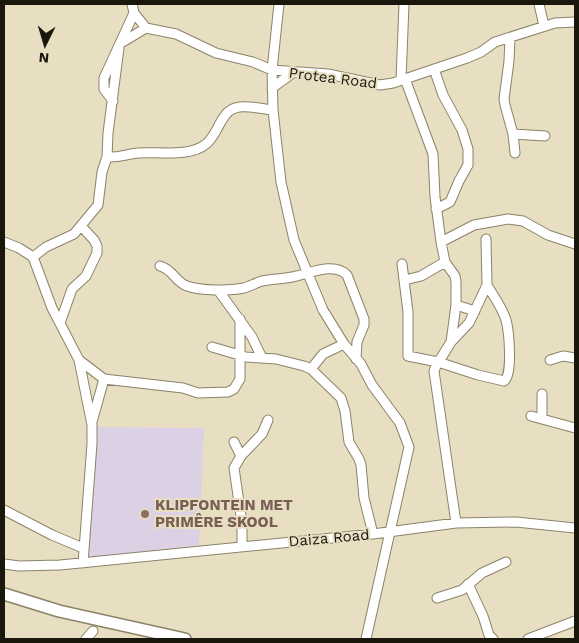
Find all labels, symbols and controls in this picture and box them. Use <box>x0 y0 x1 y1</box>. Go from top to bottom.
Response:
north arrow <box>20 20 70 70</box>
text: N <box>38 50 50 66</box>
street label: Protea Road <box>288 64 378 92</box>
place label: KLIPFONTEIN MET PRIMÊRE SKOOL <box>155 496 293 531</box>
marker: KLIPFONTEIN MET PRIMÊRE SKOOL <box>139 508 151 520</box>
street label: Daiza Road <box>288 525 370 551</box>

